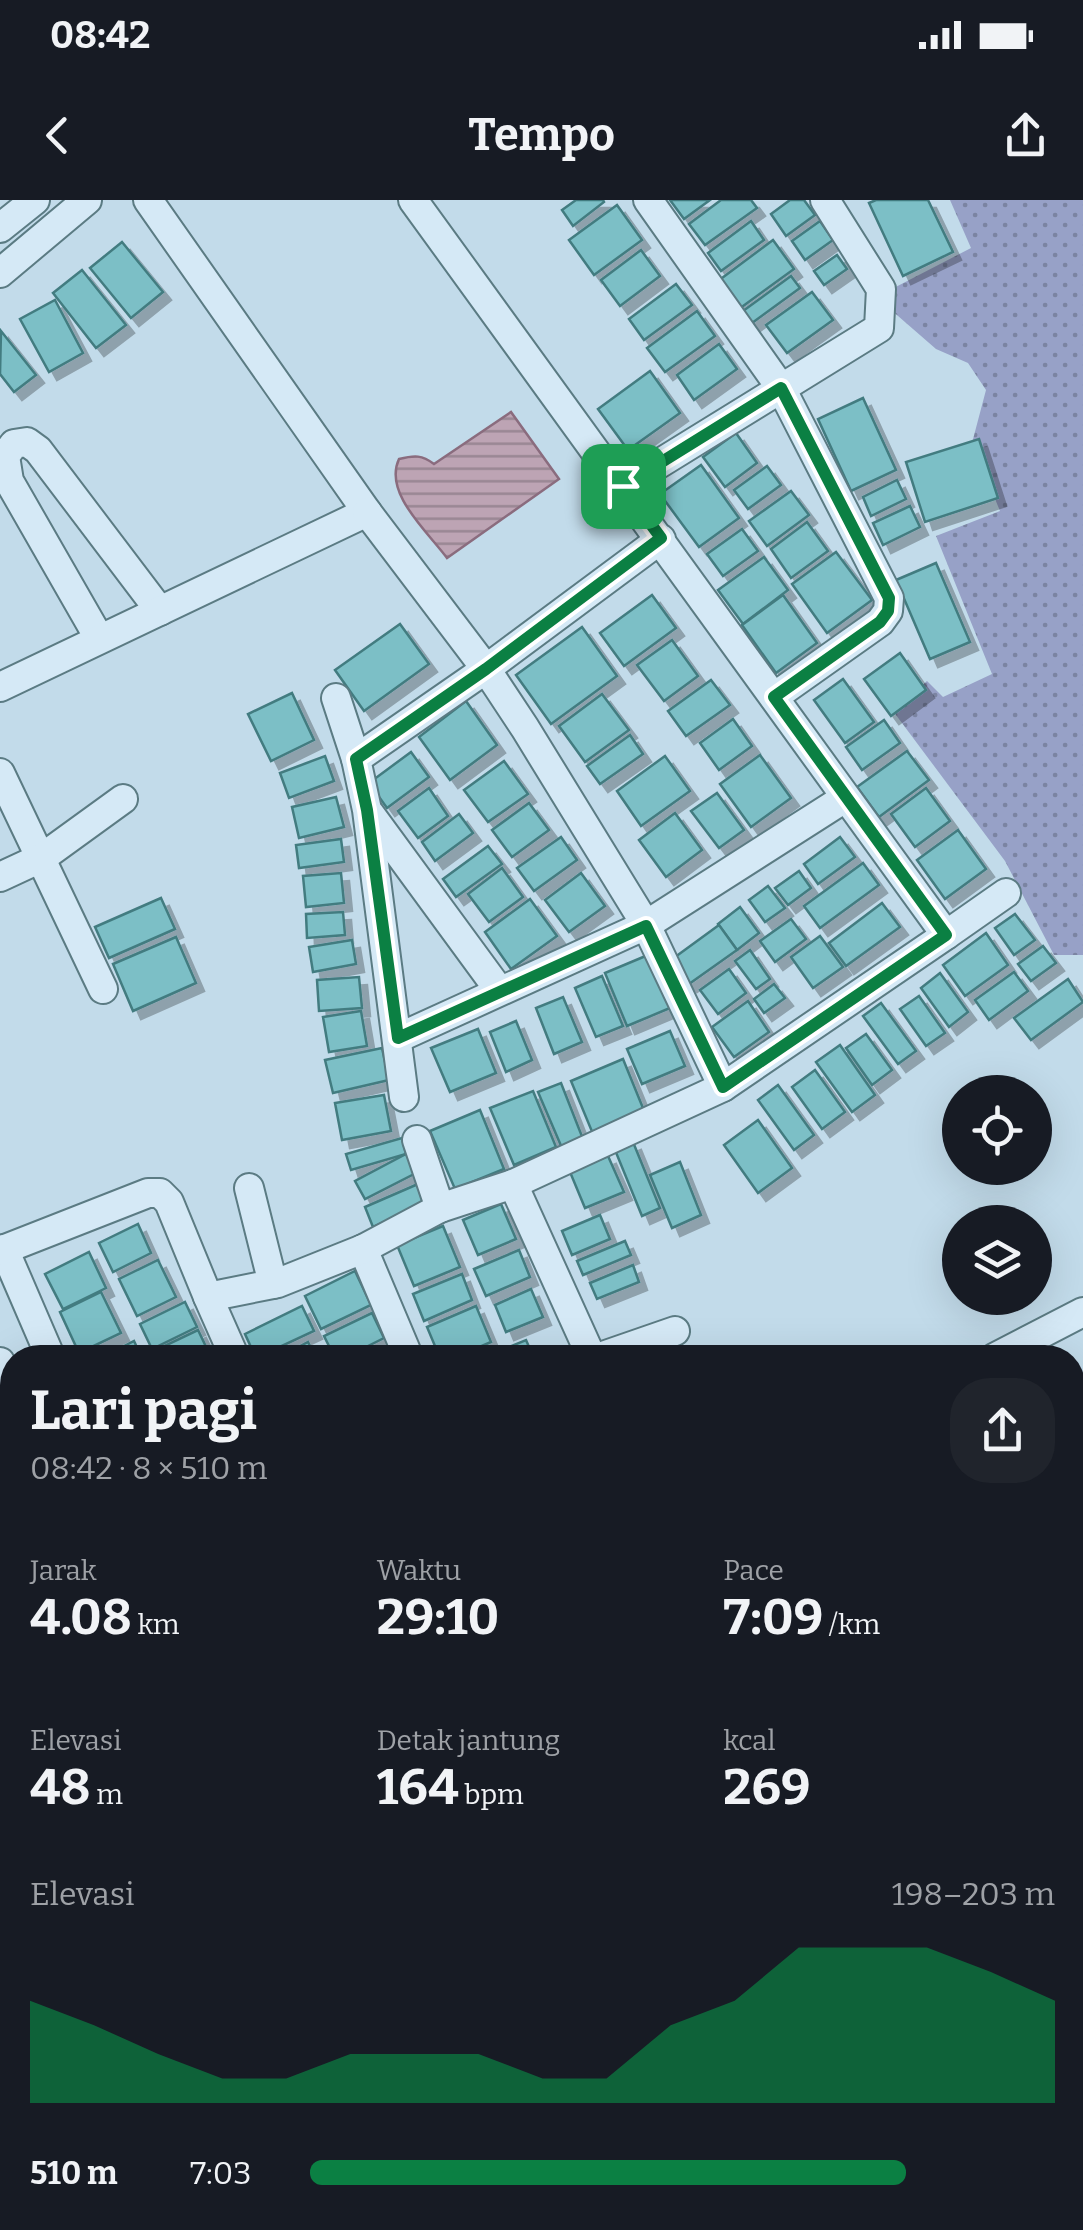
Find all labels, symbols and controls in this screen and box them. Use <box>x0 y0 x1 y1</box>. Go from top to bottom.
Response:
text: 08:42 <box>50 12 150 58</box>
icon: back <box>30 108 85 163</box>
text: Tempo <box>468 108 615 162</box>
icon: share <box>998 108 1053 163</box>
pin <box>581 444 666 529</box>
icon: arrive <box>596 459 651 514</box>
map controls <box>942 1075 1052 1315</box>
button: locate <box>942 1075 1052 1185</box>
button: layers <box>942 1205 1052 1315</box>
text: Lari pagi <box>30 1378 257 1444</box>
button: share <box>950 1378 1055 1483</box>
text: 08:42 · 8 × 510 m <box>30 1449 268 1487</box>
text: Jarak <box>30 1554 97 1587</box>
text: Waktu <box>377 1554 461 1587</box>
text: Pace <box>723 1554 784 1587</box>
text: 4.08 <box>30 1587 132 1647</box>
text: 29:10 <box>377 1587 499 1647</box>
text: 7:09 <box>723 1587 823 1647</box>
text: km <box>132 1608 180 1641</box>
text: /km <box>823 1608 880 1641</box>
text: Elevasi <box>30 1724 121 1757</box>
text: Detak jantung <box>377 1724 560 1757</box>
text: kcal <box>723 1724 775 1757</box>
text: 48 <box>30 1757 91 1817</box>
text: 164 <box>377 1757 459 1817</box>
text: 269 <box>723 1757 811 1817</box>
text: m <box>91 1778 123 1811</box>
text: bpm <box>459 1778 524 1811</box>
text: Elevasi <box>30 1875 135 1913</box>
text: 198–203 m <box>892 1875 1055 1913</box>
text: 510 m <box>30 2154 118 2192</box>
text: 7:03 <box>190 2154 252 2192</box>

